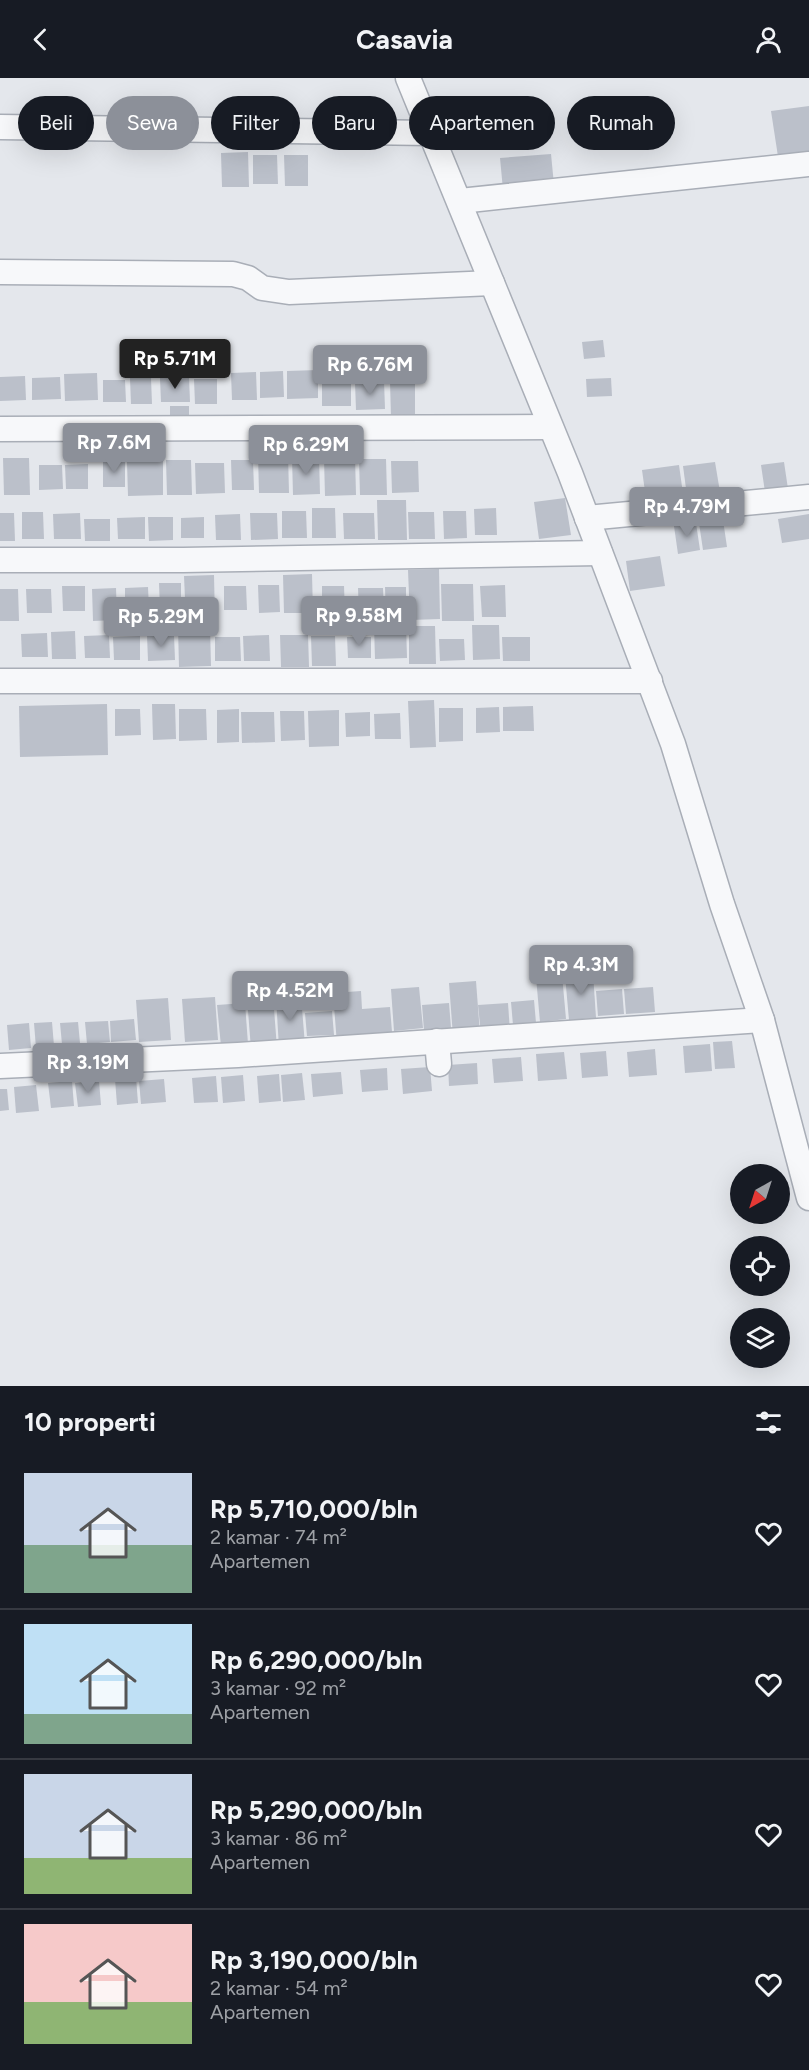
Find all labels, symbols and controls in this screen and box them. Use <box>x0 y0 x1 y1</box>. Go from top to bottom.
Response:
icon: back <box>24 23 57 56</box>
text: Casavia <box>356 23 453 56</box>
icon: person <box>752 23 785 56</box>
chip: Beli <box>18 96 94 150</box>
chip: Sewa <box>106 96 199 150</box>
chip: Filter <box>211 96 300 150</box>
chip: Baru <box>312 96 397 150</box>
chip: Apartemen <box>409 96 555 150</box>
chip: Rumah <box>567 96 675 150</box>
pin: Rp 5.71M <box>113 339 237 390</box>
pin: Rp 6.76M <box>308 345 432 396</box>
text: Rp 5.71M <box>134 346 216 370</box>
text: Rp 6.76M <box>327 352 413 376</box>
pin: Rp 7.6M <box>59 423 169 474</box>
pin: Rp 6.29M <box>244 425 368 476</box>
text: Rp 7.6M <box>77 430 151 454</box>
text: Rp 6.29M <box>263 432 349 456</box>
pin: Rp 4.79M <box>625 487 749 538</box>
text: Rp 4.79M <box>643 494 731 518</box>
pin: Rp 9.58M <box>297 596 421 647</box>
pin: Rp 5.29M <box>99 597 223 648</box>
text: Rp 9.58M <box>315 603 403 627</box>
text: Rp 5.29M <box>118 604 204 628</box>
pin: Rp 4.3M <box>526 945 636 996</box>
text: Rp 4.3M <box>543 952 619 976</box>
pin: Rp 4.52M <box>228 971 352 1022</box>
text: Rp 4.52M <box>246 978 334 1002</box>
pin: Rp 3.19M <box>26 1043 150 1094</box>
text: Rp 3.19M <box>47 1050 129 1074</box>
north arrow <box>730 1164 790 1224</box>
map controls <box>730 1164 790 1368</box>
button: locate <box>730 1236 790 1296</box>
button: layers <box>730 1308 790 1368</box>
text: 10 properti <box>24 1406 156 1438</box>
icon: filters <box>752 1406 785 1439</box>
text: Rp 5,710,000/bln <box>210 1493 418 1525</box>
icon: home <box>72 1497 144 1569</box>
icon: heart <box>752 1517 785 1550</box>
text: 2 kamar · 74 m² <box>210 1525 347 1549</box>
text: Apartemen <box>210 1549 310 1573</box>
text: Rp 6,290,000/bln <box>210 1644 422 1676</box>
icon: home <box>72 1648 144 1720</box>
icon: heart <box>752 1668 785 1701</box>
text: 3 kamar · 92 m² <box>210 1676 346 1700</box>
text: Apartemen <box>210 1700 310 1724</box>
text: Rp 5,290,000/bln <box>210 1794 422 1826</box>
icon: home <box>72 1798 144 1870</box>
icon: heart <box>752 1818 785 1851</box>
text: 3 kamar · 86 m² <box>210 1826 347 1850</box>
text: Apartemen <box>210 1850 310 1874</box>
text: Rp 3,190,000/bln <box>210 1944 418 1976</box>
icon: home <box>72 1948 144 2020</box>
icon: heart <box>752 1968 785 2001</box>
text: 2 kamar · 54 m² <box>210 1976 348 2000</box>
text: Apartemen <box>210 2000 310 2024</box>

